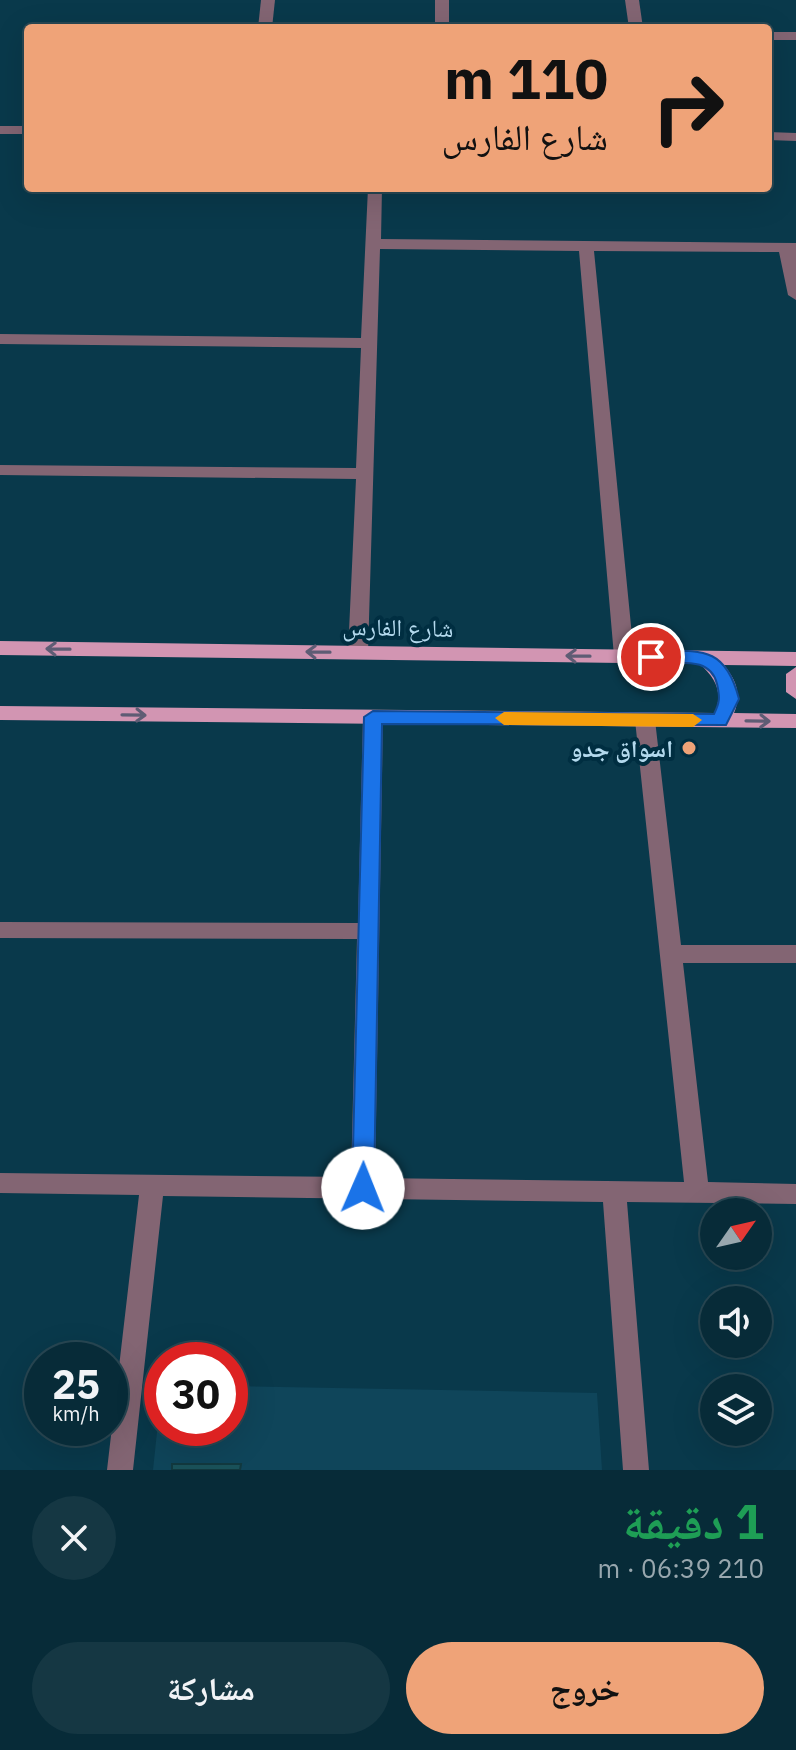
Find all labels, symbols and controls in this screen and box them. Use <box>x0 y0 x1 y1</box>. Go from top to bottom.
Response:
text: 110 m <box>444 42 608 114</box>
icon: right <box>636 56 740 160</box>
text: شارع الفارس <box>441 113 608 160</box>
street label: شارع الفارس <box>342 610 454 644</box>
pin <box>617 623 685 691</box>
icon: arrive <box>629 635 673 679</box>
one-way arrow <box>45 641 72 657</box>
one-way arrow <box>305 644 332 660</box>
one-way arrow <box>565 648 592 664</box>
one-way arrow <box>120 707 147 723</box>
one-way arrow <box>744 713 771 729</box>
place label: اسواق جدو <box>570 732 673 764</box>
marker: اسواق جدو <box>680 739 698 757</box>
position arrow <box>321 1146 405 1230</box>
north arrow <box>700 1198 772 1270</box>
map controls <box>700 1198 772 1446</box>
button: sound <box>700 1286 772 1358</box>
speed limit sign: 30 <box>144 1342 248 1446</box>
text: 25 <box>52 1358 100 1410</box>
button: layers <box>700 1374 772 1446</box>
text: km/h <box>52 1400 100 1427</box>
text: 1 دقيقة <box>623 1490 764 1552</box>
button: close <box>32 1496 116 1580</box>
text: 210 m · 06:39 <box>598 1551 764 1585</box>
button: مشاركة <box>32 1642 390 1734</box>
button: خروج <box>406 1642 764 1734</box>

